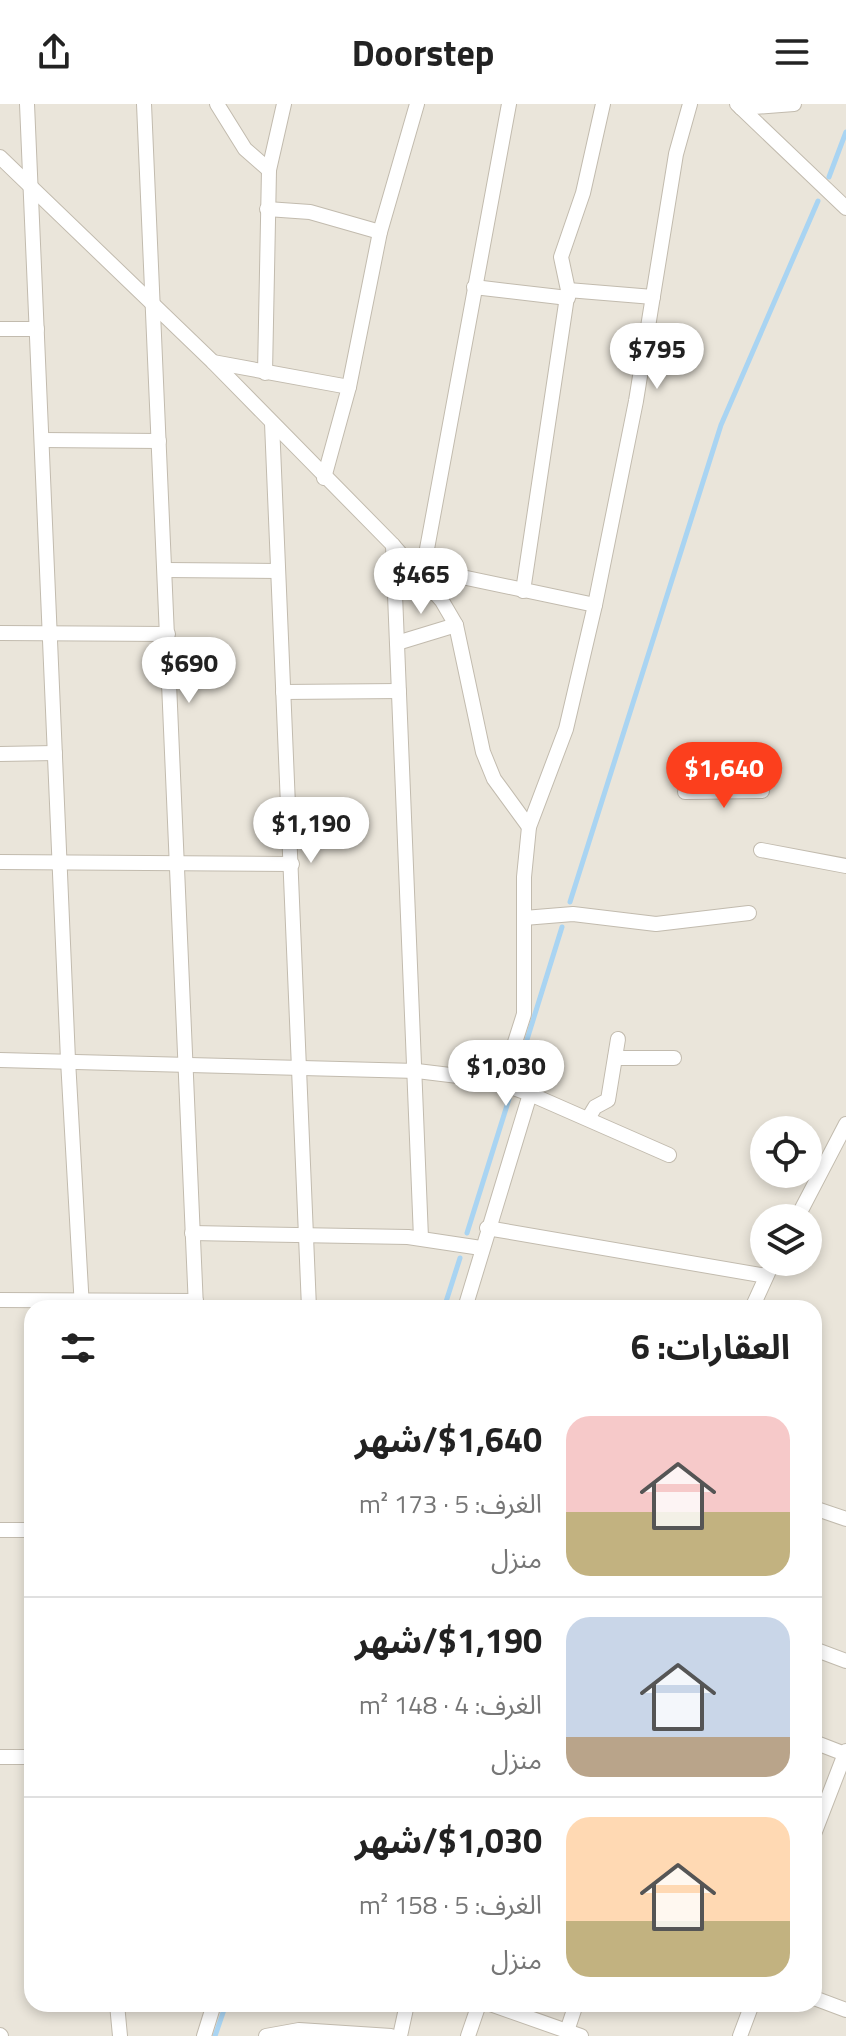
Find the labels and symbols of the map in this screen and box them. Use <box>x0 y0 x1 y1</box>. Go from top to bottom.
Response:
pin: $795 <box>610 323 704 391</box>
pin: $465 <box>374 548 468 616</box>
pin: $690 <box>142 637 236 705</box>
pin: $1,640 <box>659 742 789 810</box>
pin: $1,190 <box>246 797 376 865</box>
pin: $1,030 <box>441 1040 571 1108</box>

